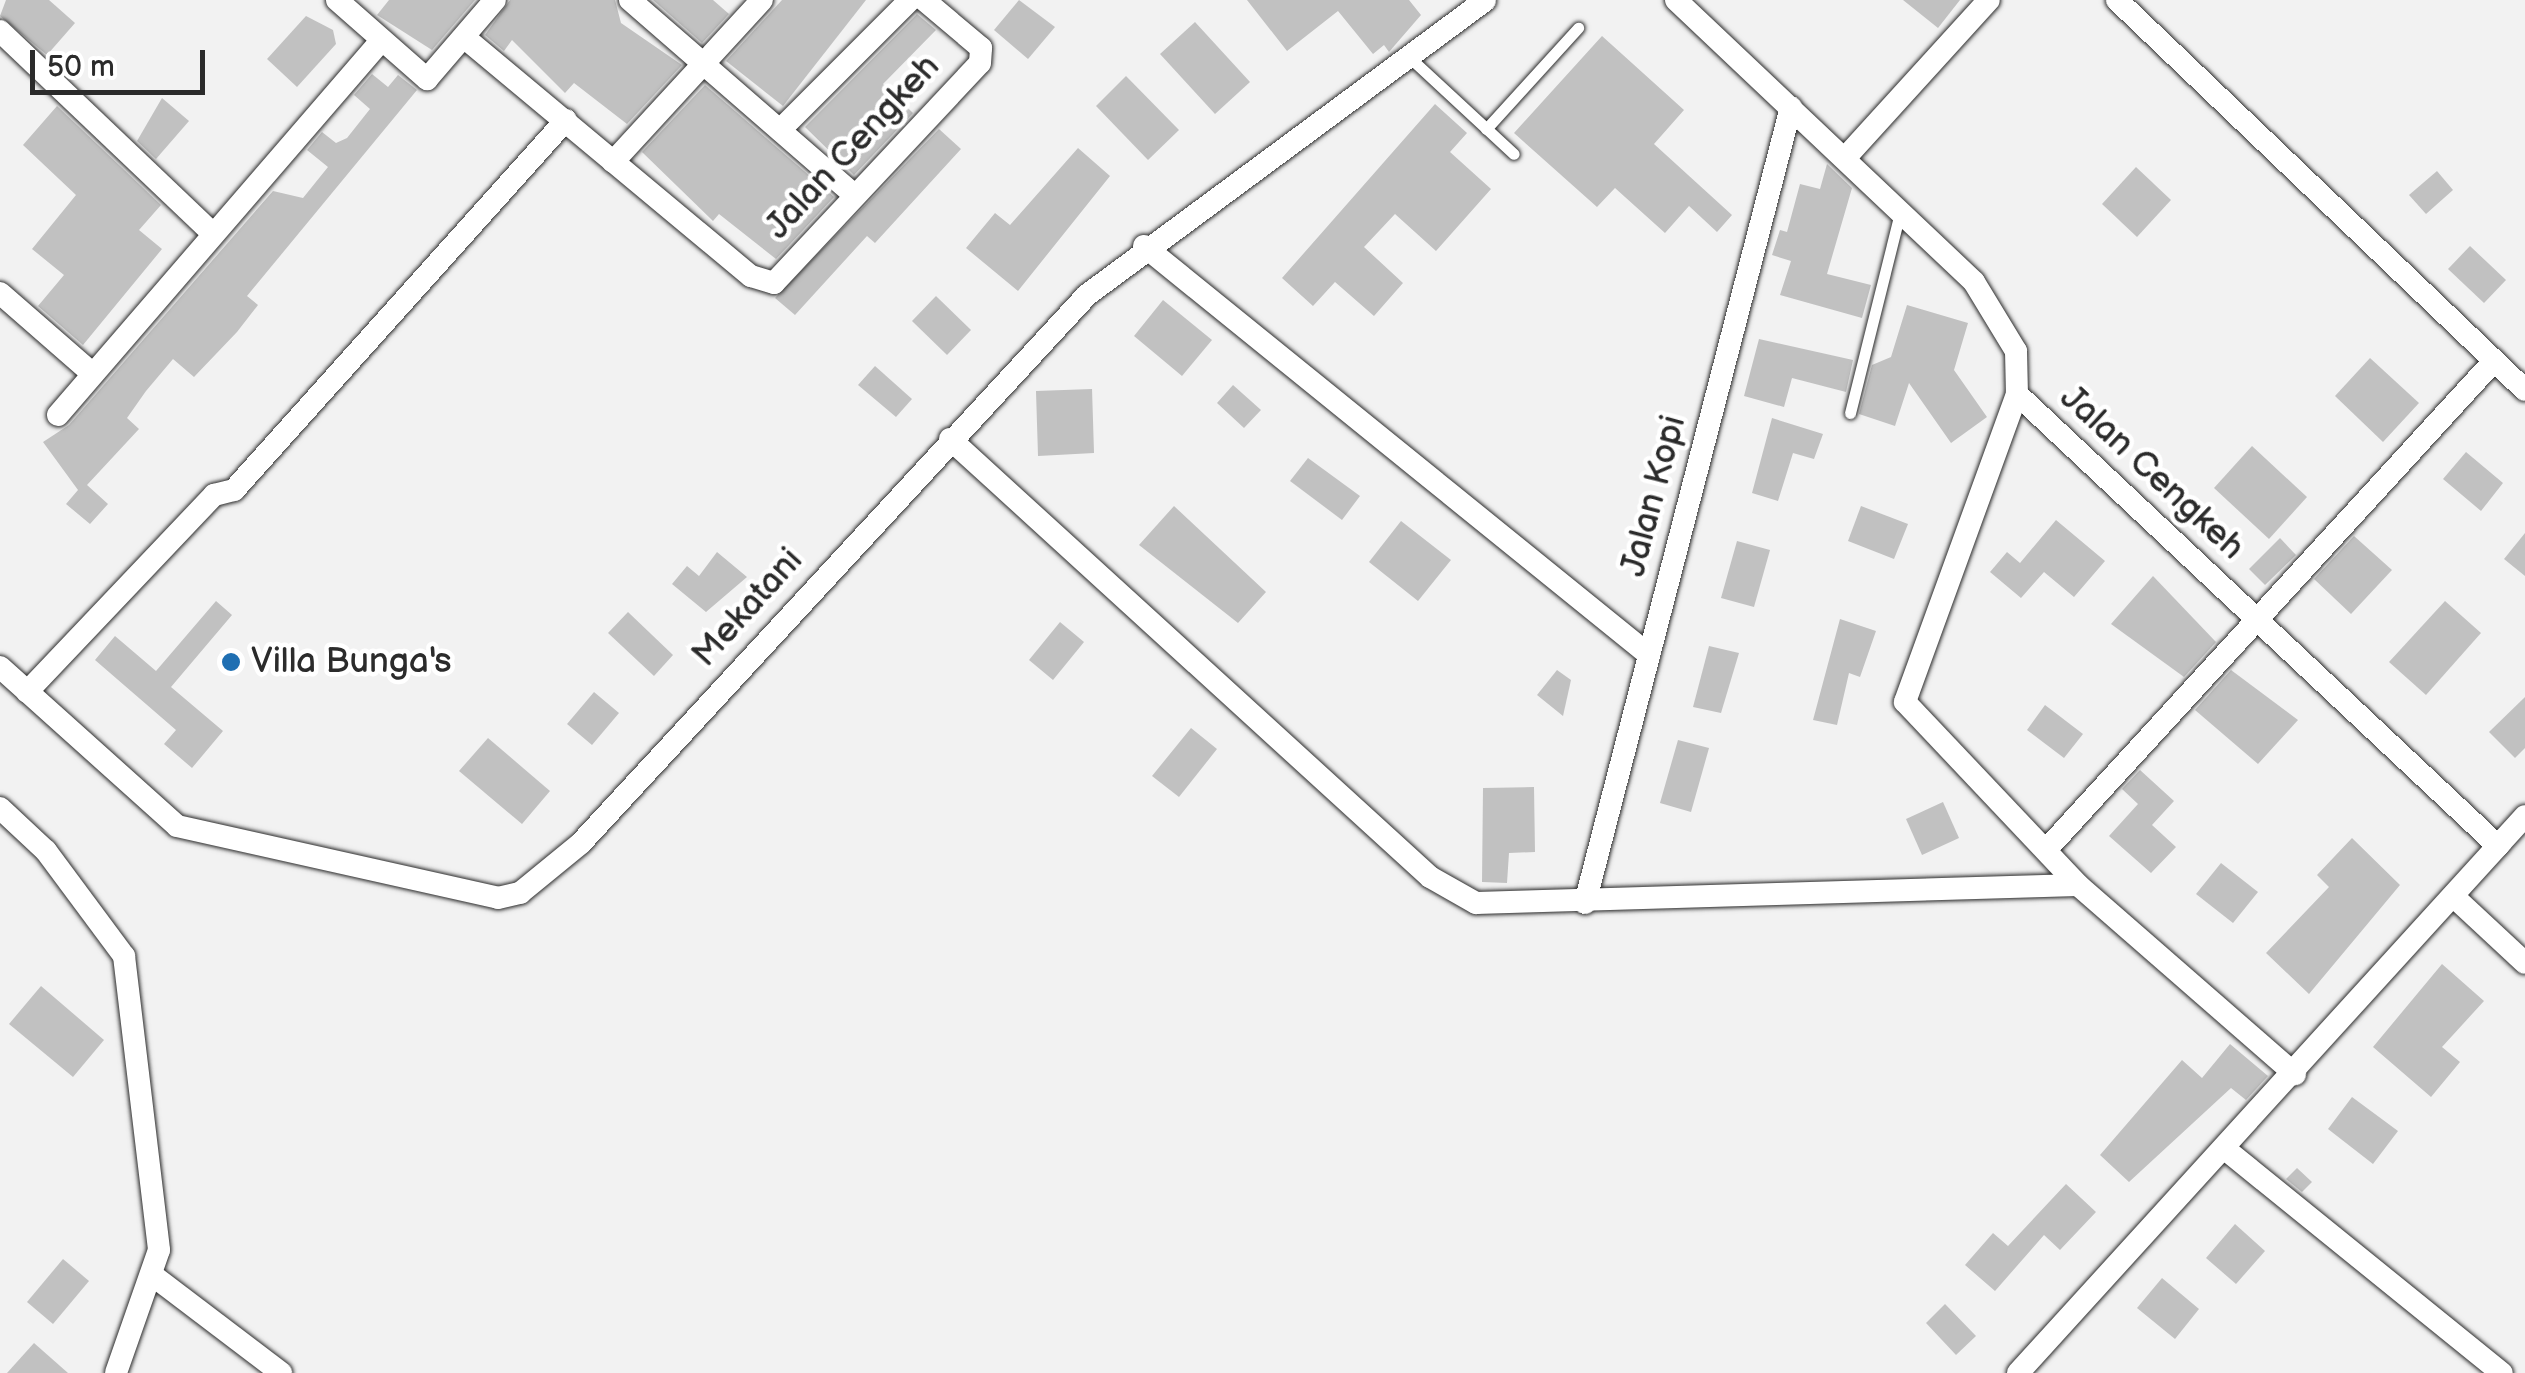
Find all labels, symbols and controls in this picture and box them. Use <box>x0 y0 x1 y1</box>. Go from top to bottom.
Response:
scale bar <box>35 30 210 92</box>
street label: Jalan Cengkeh <box>757 46 949 248</box>
text: 50 m <box>47 49 115 85</box>
street label: Jalan Cengkeh <box>2051 377 2253 569</box>
street label: Jalan Kopi <box>1612 411 1696 581</box>
street label: Mekatani <box>684 540 812 676</box>
place label: Villa Bunga's <box>251 641 452 683</box>
marker: Villa Bunga's <box>220 651 242 673</box>

